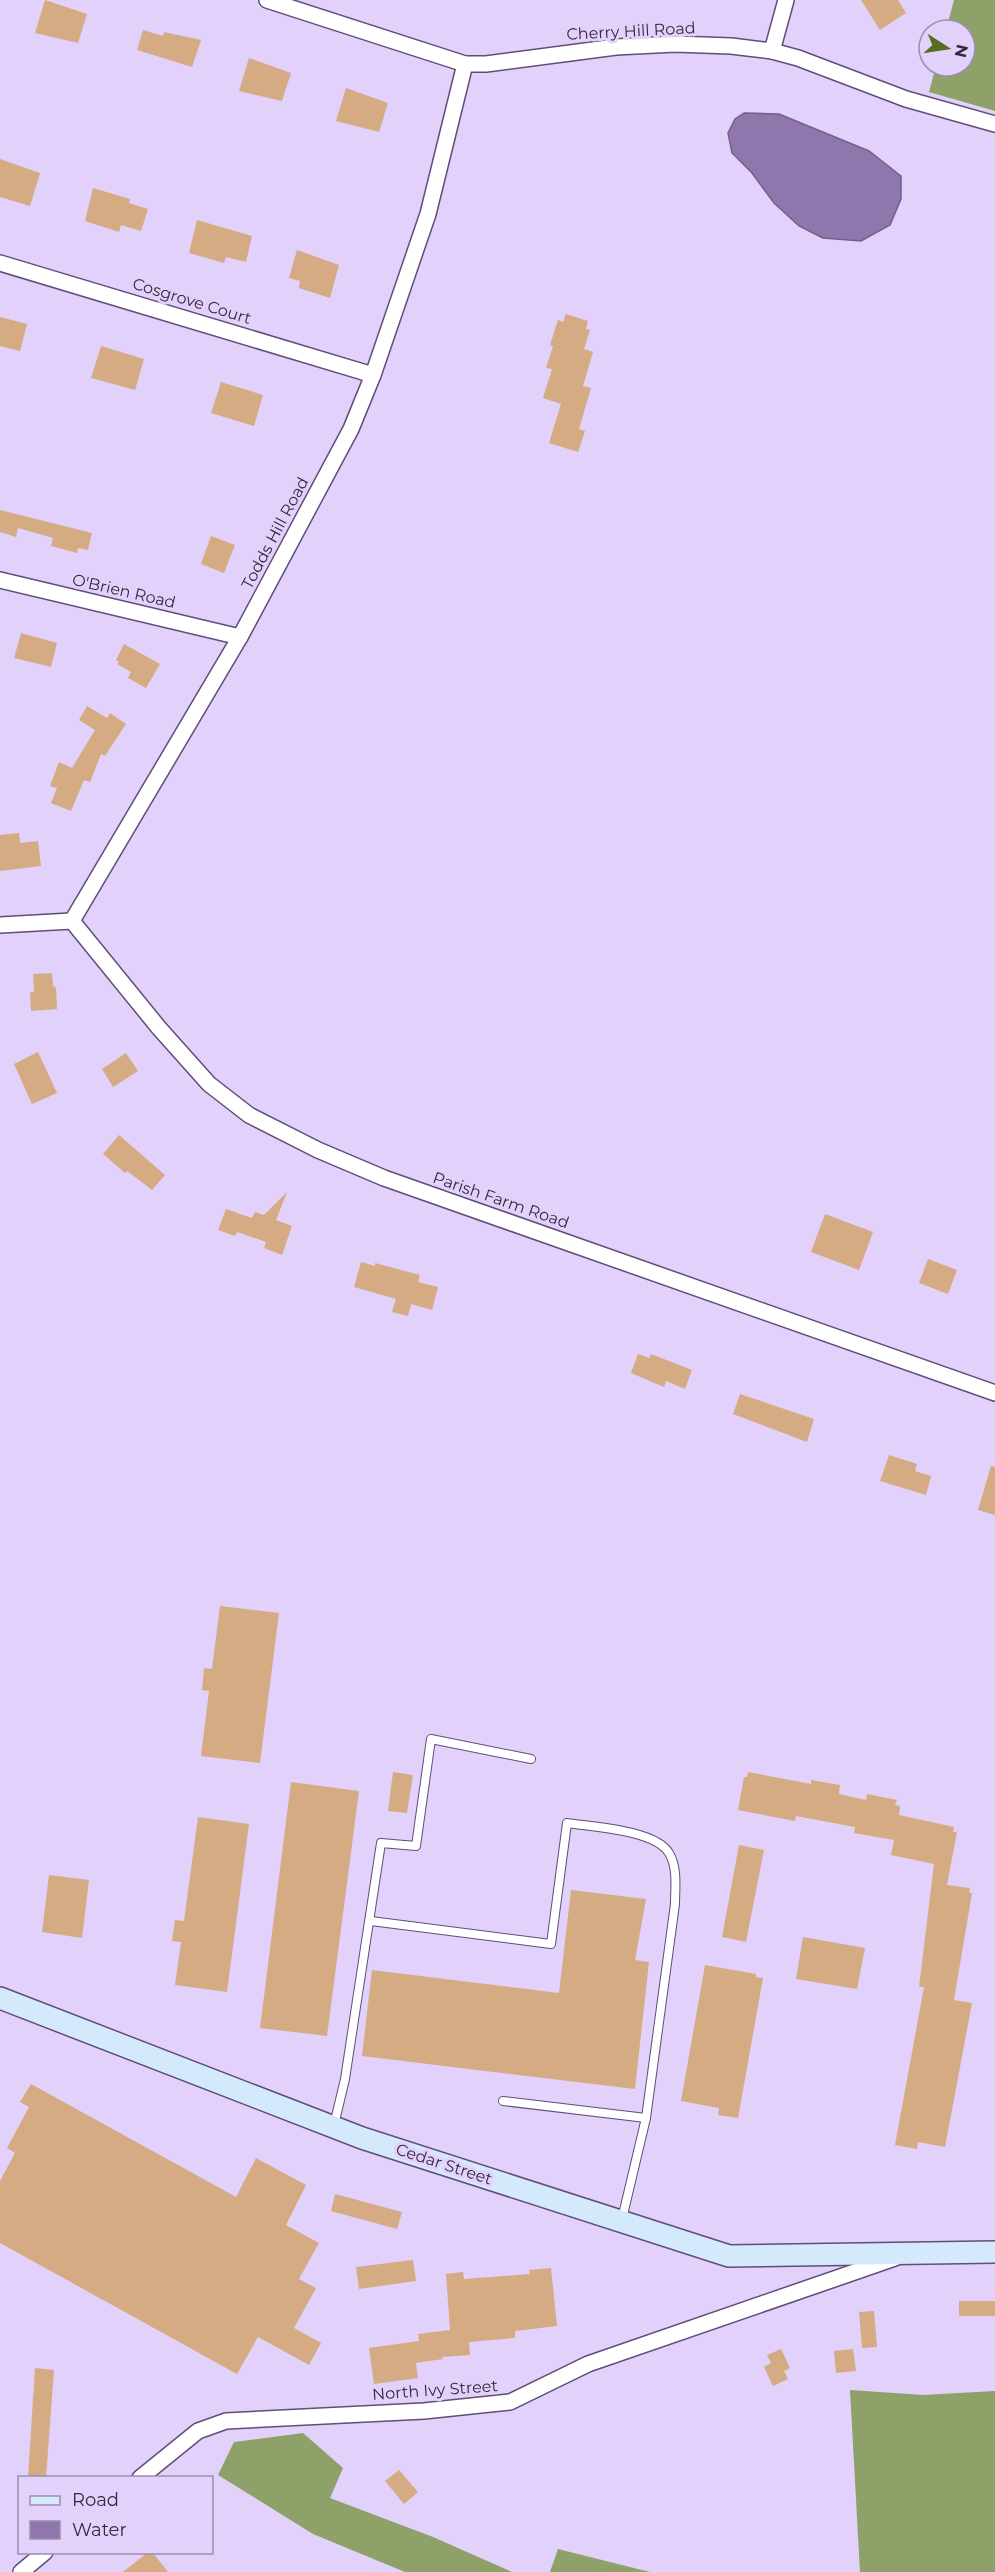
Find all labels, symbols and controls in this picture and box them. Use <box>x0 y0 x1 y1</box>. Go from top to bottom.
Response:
street label: Cherry Hill Road <box>566 18 696 44</box>
north arrow <box>917 18 977 78</box>
text: N <box>951 43 972 59</box>
street label: Cosgrove Court <box>130 274 254 328</box>
street label: Todds Hill Road <box>238 474 312 592</box>
street label: O'Brien Road <box>70 570 178 612</box>
street label: Parish Farm Road <box>430 1168 572 1232</box>
street label: Cedar Street <box>394 2140 495 2189</box>
street label: North Ivy Street <box>372 2376 499 2404</box>
legend <box>18 2476 213 2554</box>
text: Road <box>72 2489 119 2511</box>
text: Water <box>72 2519 127 2541</box>

